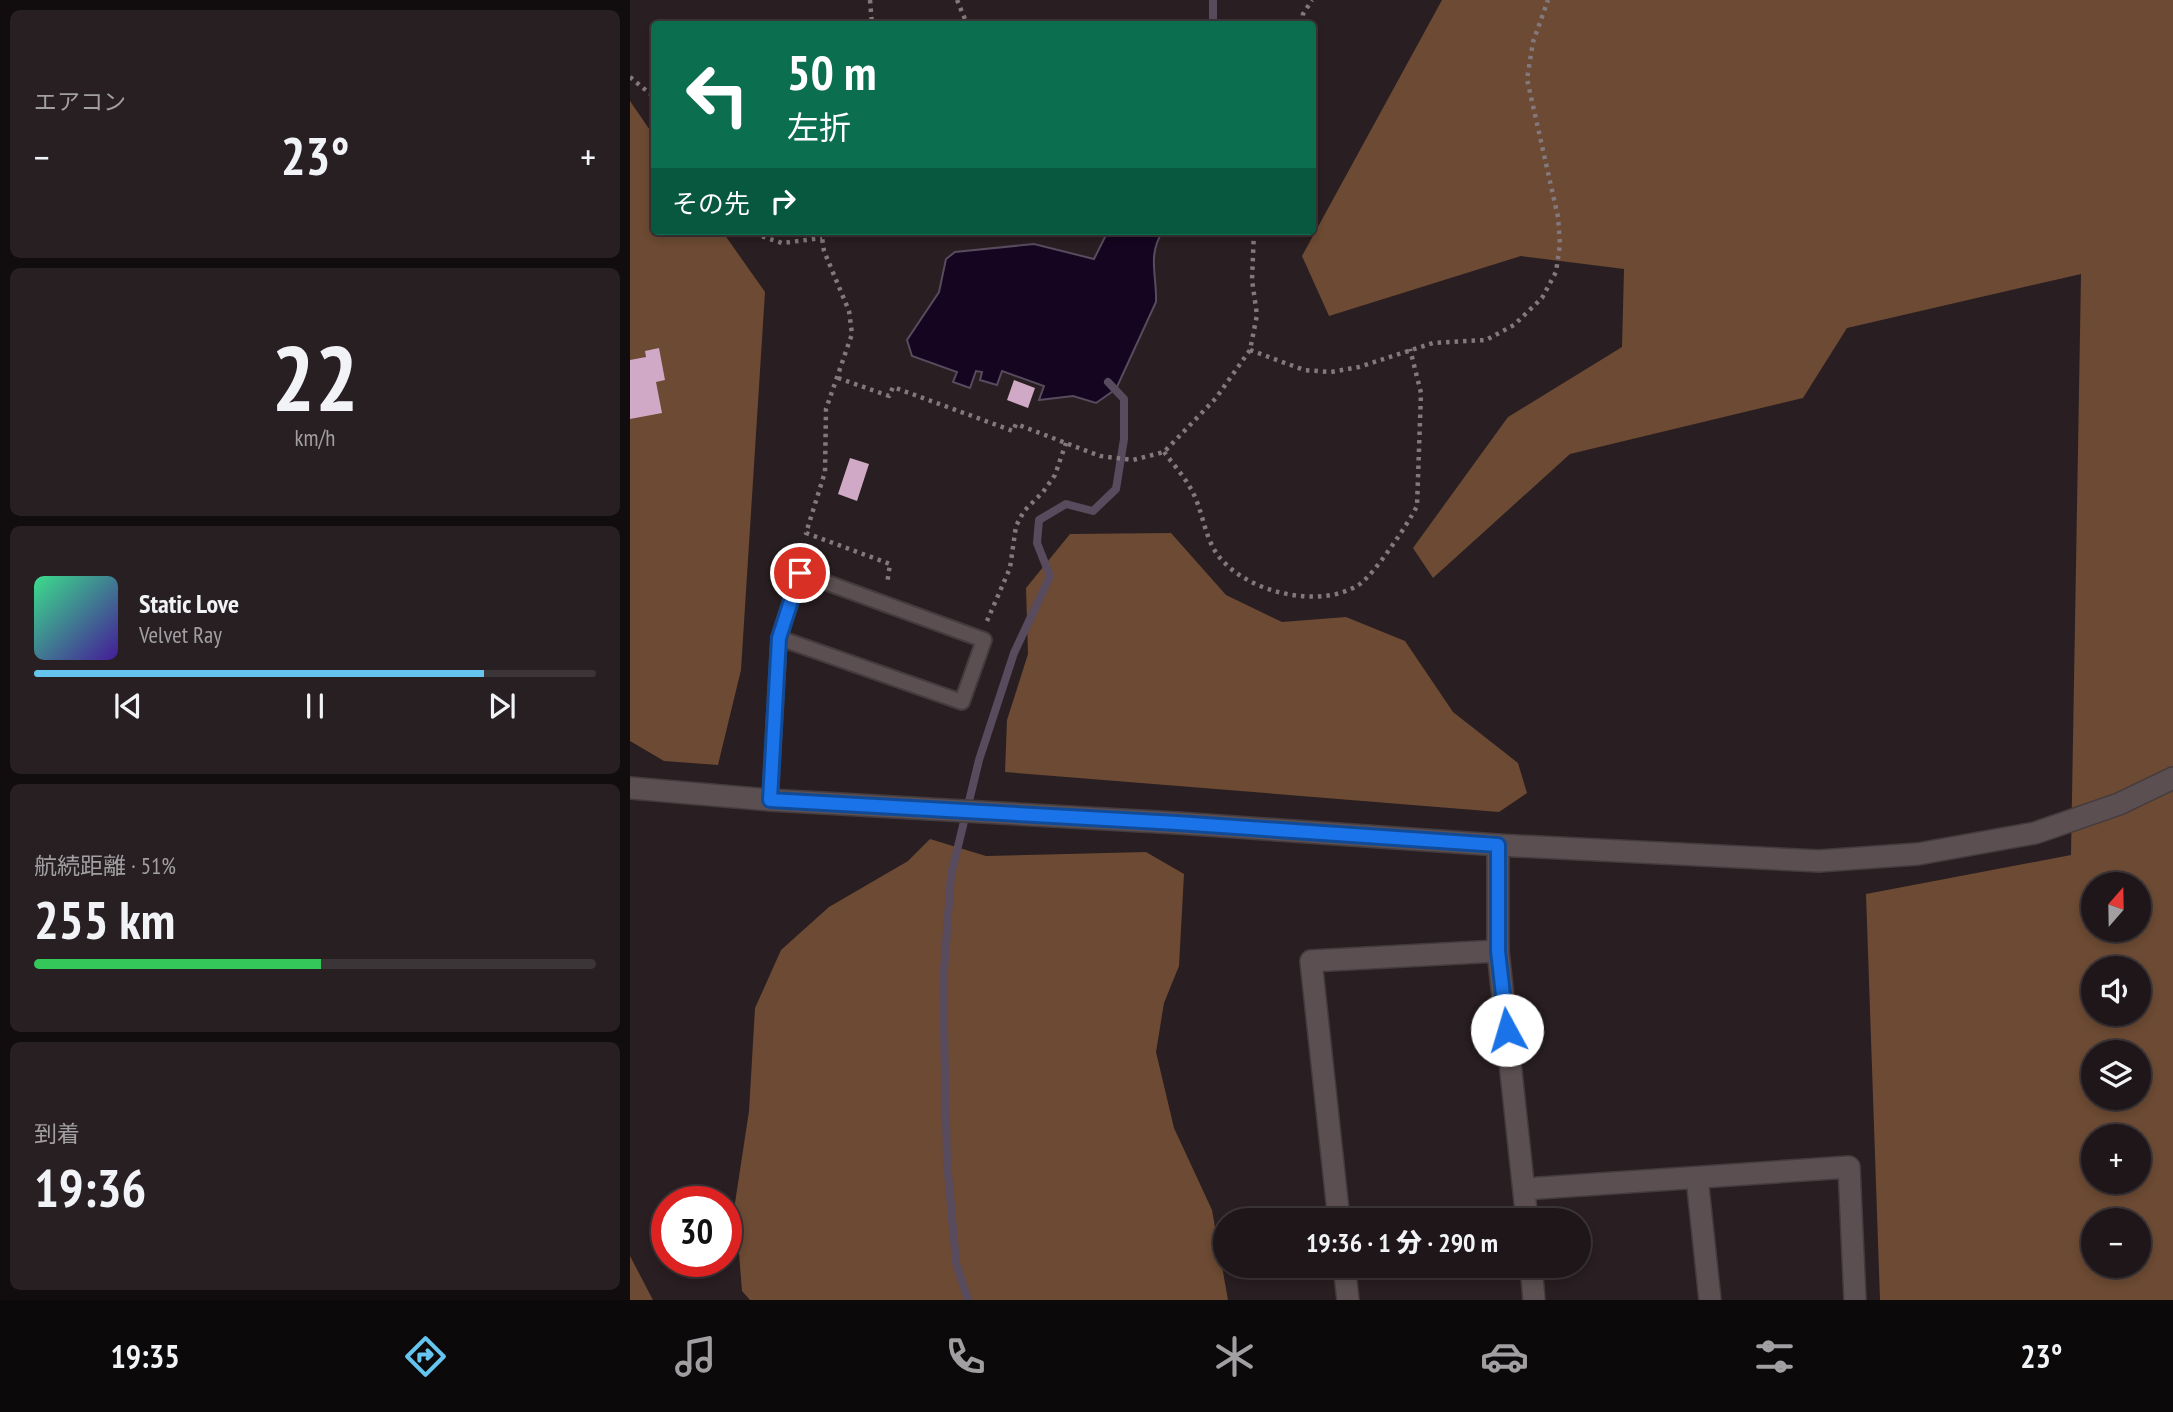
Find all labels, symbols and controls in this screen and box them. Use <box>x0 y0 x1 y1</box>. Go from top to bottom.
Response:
text: 50 m <box>787 40 876 104</box>
icon: left <box>672 49 763 140</box>
text: エアコン <box>34 87 126 116</box>
text: 左折 <box>787 106 851 148</box>
text: 23° <box>281 122 349 189</box>
text: − <box>34 132 50 181</box>
text: + <box>580 132 596 181</box>
icon: right <box>764 182 802 220</box>
text: その先 <box>672 187 750 220</box>
text: 22 <box>272 318 359 436</box>
text: km/h <box>295 423 335 452</box>
pin <box>770 543 830 603</box>
icon: arrive <box>781 554 819 592</box>
text: Static Love <box>139 587 239 620</box>
text: Velvet Ray <box>139 620 222 649</box>
icon: previous <box>109 687 147 725</box>
icon: pause <box>296 687 334 725</box>
icon: next <box>483 687 521 725</box>
text: 航続距離 · 51% <box>34 851 176 880</box>
north arrow <box>2081 872 2151 942</box>
map controls <box>2081 872 2151 1278</box>
text: 255 km <box>34 886 175 953</box>
button: sound <box>2081 956 2151 1026</box>
position arrow <box>1470 993 1544 1067</box>
button: layers <box>2081 1040 2151 1110</box>
text: 到着 <box>34 1119 80 1148</box>
button: + <box>2081 1124 2151 1194</box>
text: 19:36 <box>34 1154 146 1221</box>
speed limit sign: 30 <box>651 1186 742 1277</box>
button: − <box>2081 1208 2151 1278</box>
text: 19:36 · 1 分 · 290 m <box>1306 1226 1498 1259</box>
icon: directions <box>401 1332 450 1381</box>
icon: music <box>671 1332 720 1381</box>
icon: phone <box>941 1332 990 1381</box>
icon: climate <box>1210 1332 1259 1381</box>
icon: car <box>1480 1332 1529 1381</box>
icon: filters <box>1750 1332 1799 1381</box>
text: 19:35 <box>110 1335 180 1377</box>
text: 23° <box>2020 1335 2063 1377</box>

